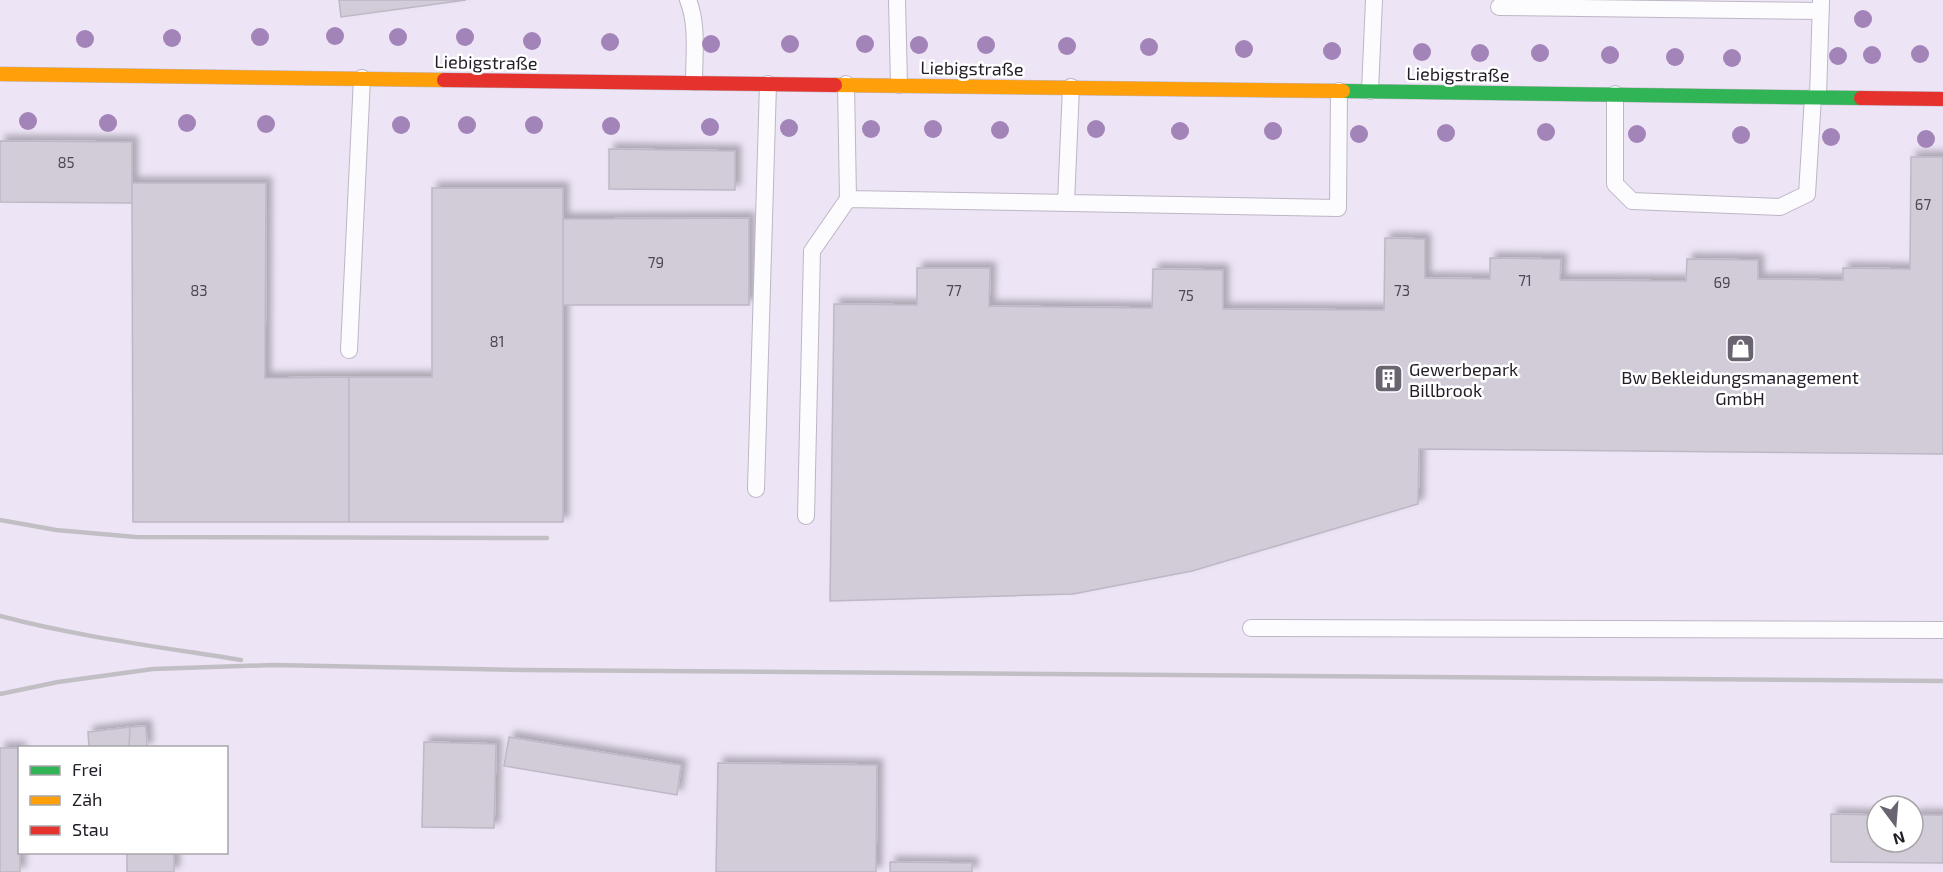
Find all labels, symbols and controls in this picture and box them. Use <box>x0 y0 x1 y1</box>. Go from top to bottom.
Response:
street label: Liebigstraße <box>434 50 538 74</box>
street label: Liebigstraße <box>920 56 1024 80</box>
street label: Liebigstraße <box>1406 62 1510 86</box>
house number: 85 <box>57 153 75 171</box>
house number: 67 <box>1915 195 1931 213</box>
house number: 79 <box>648 253 664 271</box>
house number: 71 <box>1518 271 1532 289</box>
house number: 69 <box>1713 273 1731 291</box>
house number: 83 <box>190 281 208 299</box>
house number: 77 <box>946 281 962 299</box>
house number: 73 <box>1394 281 1410 299</box>
house number: 75 <box>1178 286 1194 304</box>
house number: 81 <box>489 332 505 350</box>
shop icon: Bw Bekleidungsmanagement GmbH <box>1724 332 1756 364</box>
place label: Gewerbepark Billbrook <box>1409 358 1518 401</box>
building icon: Gewerbepark Billbrook <box>1372 363 1404 395</box>
place label: Bw Bekleidungsmanagement GmbH <box>1621 366 1859 409</box>
legend <box>18 746 228 854</box>
text: Frei <box>72 758 103 780</box>
text: Zäh <box>72 788 103 810</box>
north arrow <box>1865 794 1925 854</box>
text: Stau <box>72 818 109 840</box>
text: N <box>1891 828 1907 850</box>

